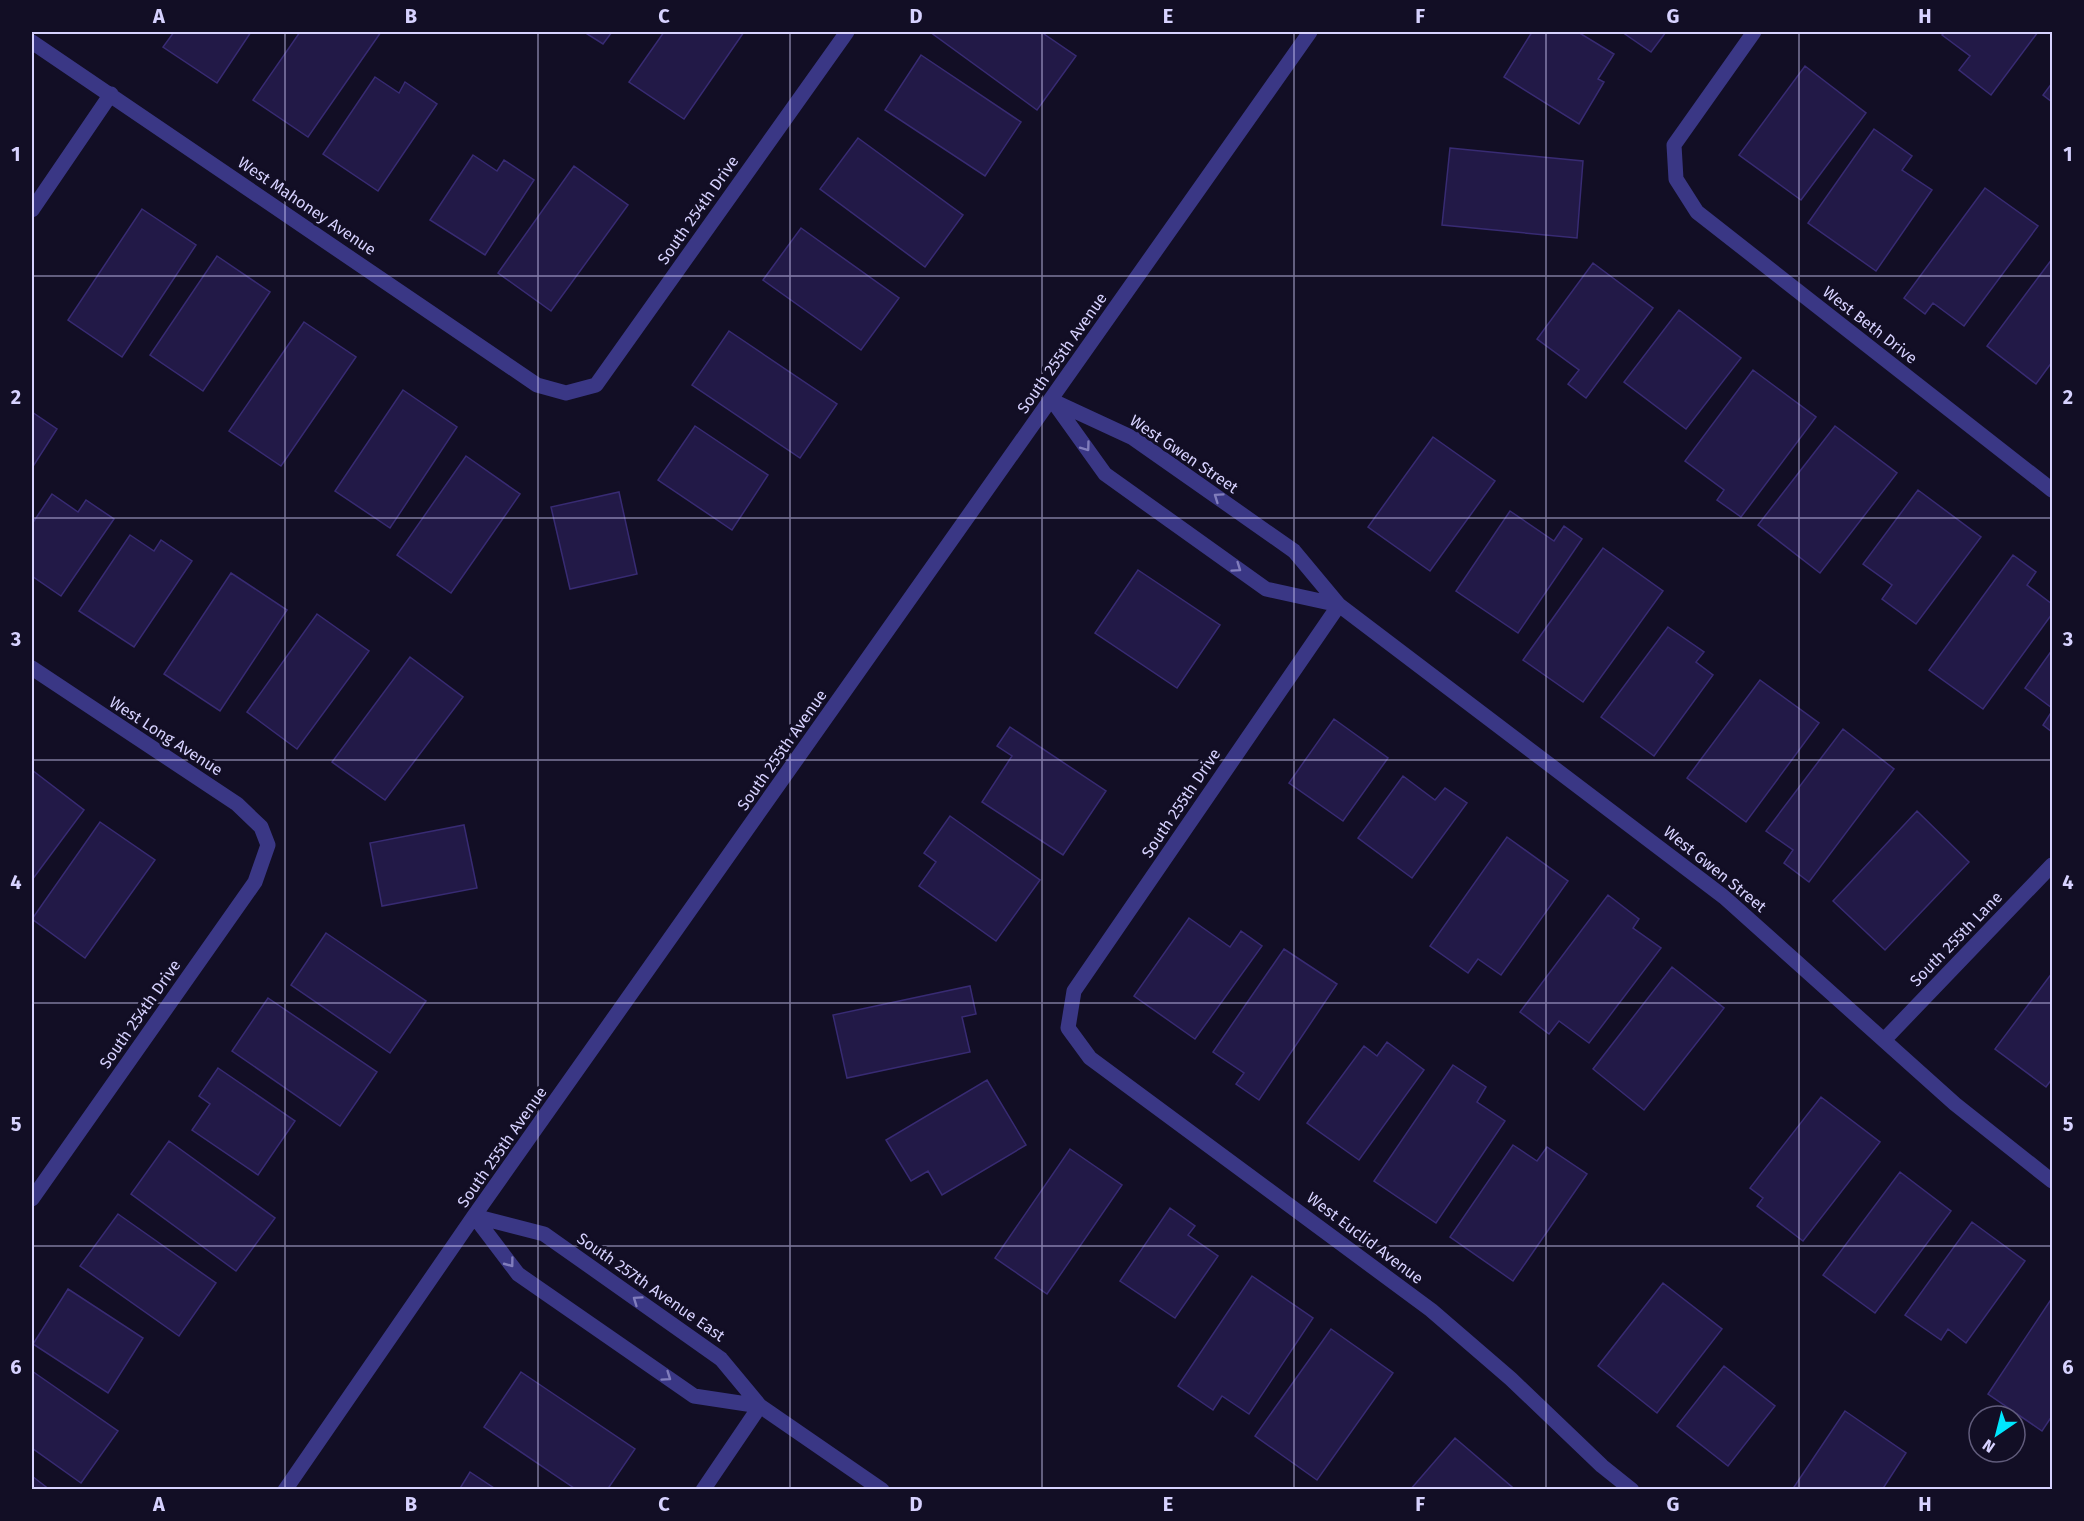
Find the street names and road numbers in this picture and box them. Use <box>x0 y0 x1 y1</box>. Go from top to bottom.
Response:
street label: South 254th Drive <box>653 152 743 268</box>
street label: West Mahoney Avenue <box>234 153 380 259</box>
street label: West Beth Drive <box>1819 282 1921 368</box>
street label: South 255th Avenue <box>1013 289 1111 417</box>
street label: West Gwen Street <box>1126 411 1242 497</box>
street label: South 255th Avenue <box>733 686 831 814</box>
street label: West Long Avenue <box>106 692 226 780</box>
street label: South 255th Drive <box>1137 745 1225 861</box>
street label: West Gwen Street <box>1660 822 1770 916</box>
street label: South 255th Lane <box>1906 888 2006 990</box>
street label: South 254th Drive <box>95 956 185 1072</box>
street label: South 255th Avenue <box>453 1083 551 1211</box>
street label: West Euclid Avenue <box>1303 1188 1427 1288</box>
street label: South 257th Avenue East <box>573 1229 729 1345</box>

